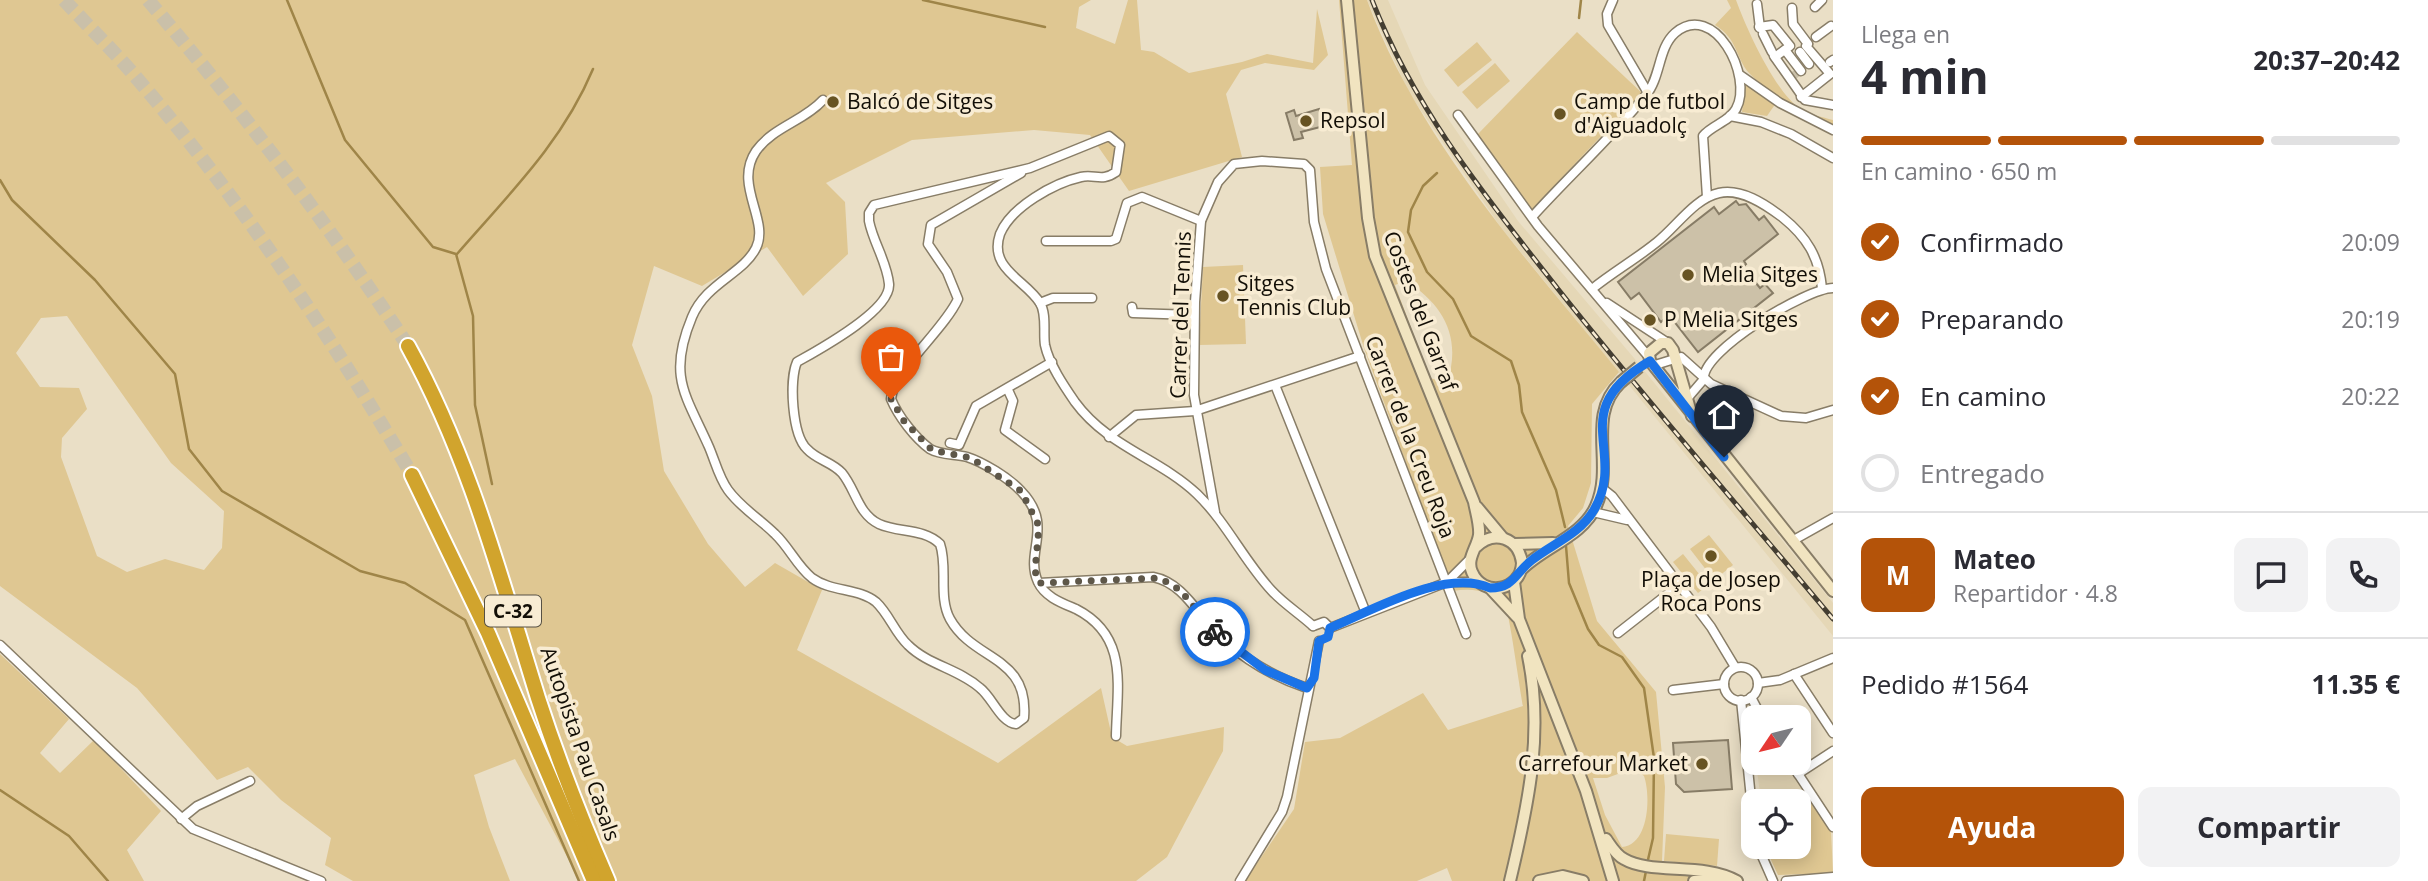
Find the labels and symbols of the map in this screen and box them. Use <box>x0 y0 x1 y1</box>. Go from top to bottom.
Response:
place label: Balcó de Sitges <box>847 87 993 115</box>
place label: Camp de futbol d'Aiguadolç <box>1574 87 1725 139</box>
marker: Balcó de Sitges <box>825 94 841 110</box>
place label: Repsol <box>1320 106 1386 134</box>
marker: Camp de futbol d'Aiguadolç <box>1552 106 1568 122</box>
marker: Repsol <box>1298 113 1314 129</box>
street label: Costes del Garraf <box>1378 227 1465 396</box>
street label: Carrer del Tennis <box>1163 231 1197 399</box>
place label: Melia Sitges <box>1702 260 1818 288</box>
marker: Melia Sitges <box>1680 267 1696 283</box>
place label: Sitges Tennis Club <box>1237 269 1351 321</box>
marker: Sitges Tennis Club <box>1215 288 1231 304</box>
place label: P Melia Sitges <box>1664 305 1798 333</box>
marker: P Melia Sitges <box>1642 312 1658 328</box>
pin <box>861 327 921 399</box>
street label: Carrer de la Creu Roja <box>1359 331 1463 542</box>
pin <box>1694 385 1754 457</box>
marker: Plaça de Josep Roca Pons <box>1703 548 1719 564</box>
place label: Plaça de Josep Roca Pons <box>1641 565 1781 617</box>
road number: C-32 <box>485 596 541 626</box>
courier <box>1180 597 1250 667</box>
street label: Autopista Pau Casals <box>535 643 627 844</box>
north arrow <box>1741 705 1811 775</box>
place label: Carrefour Market <box>1518 749 1688 777</box>
marker: Carrefour Market <box>1694 756 1710 772</box>

